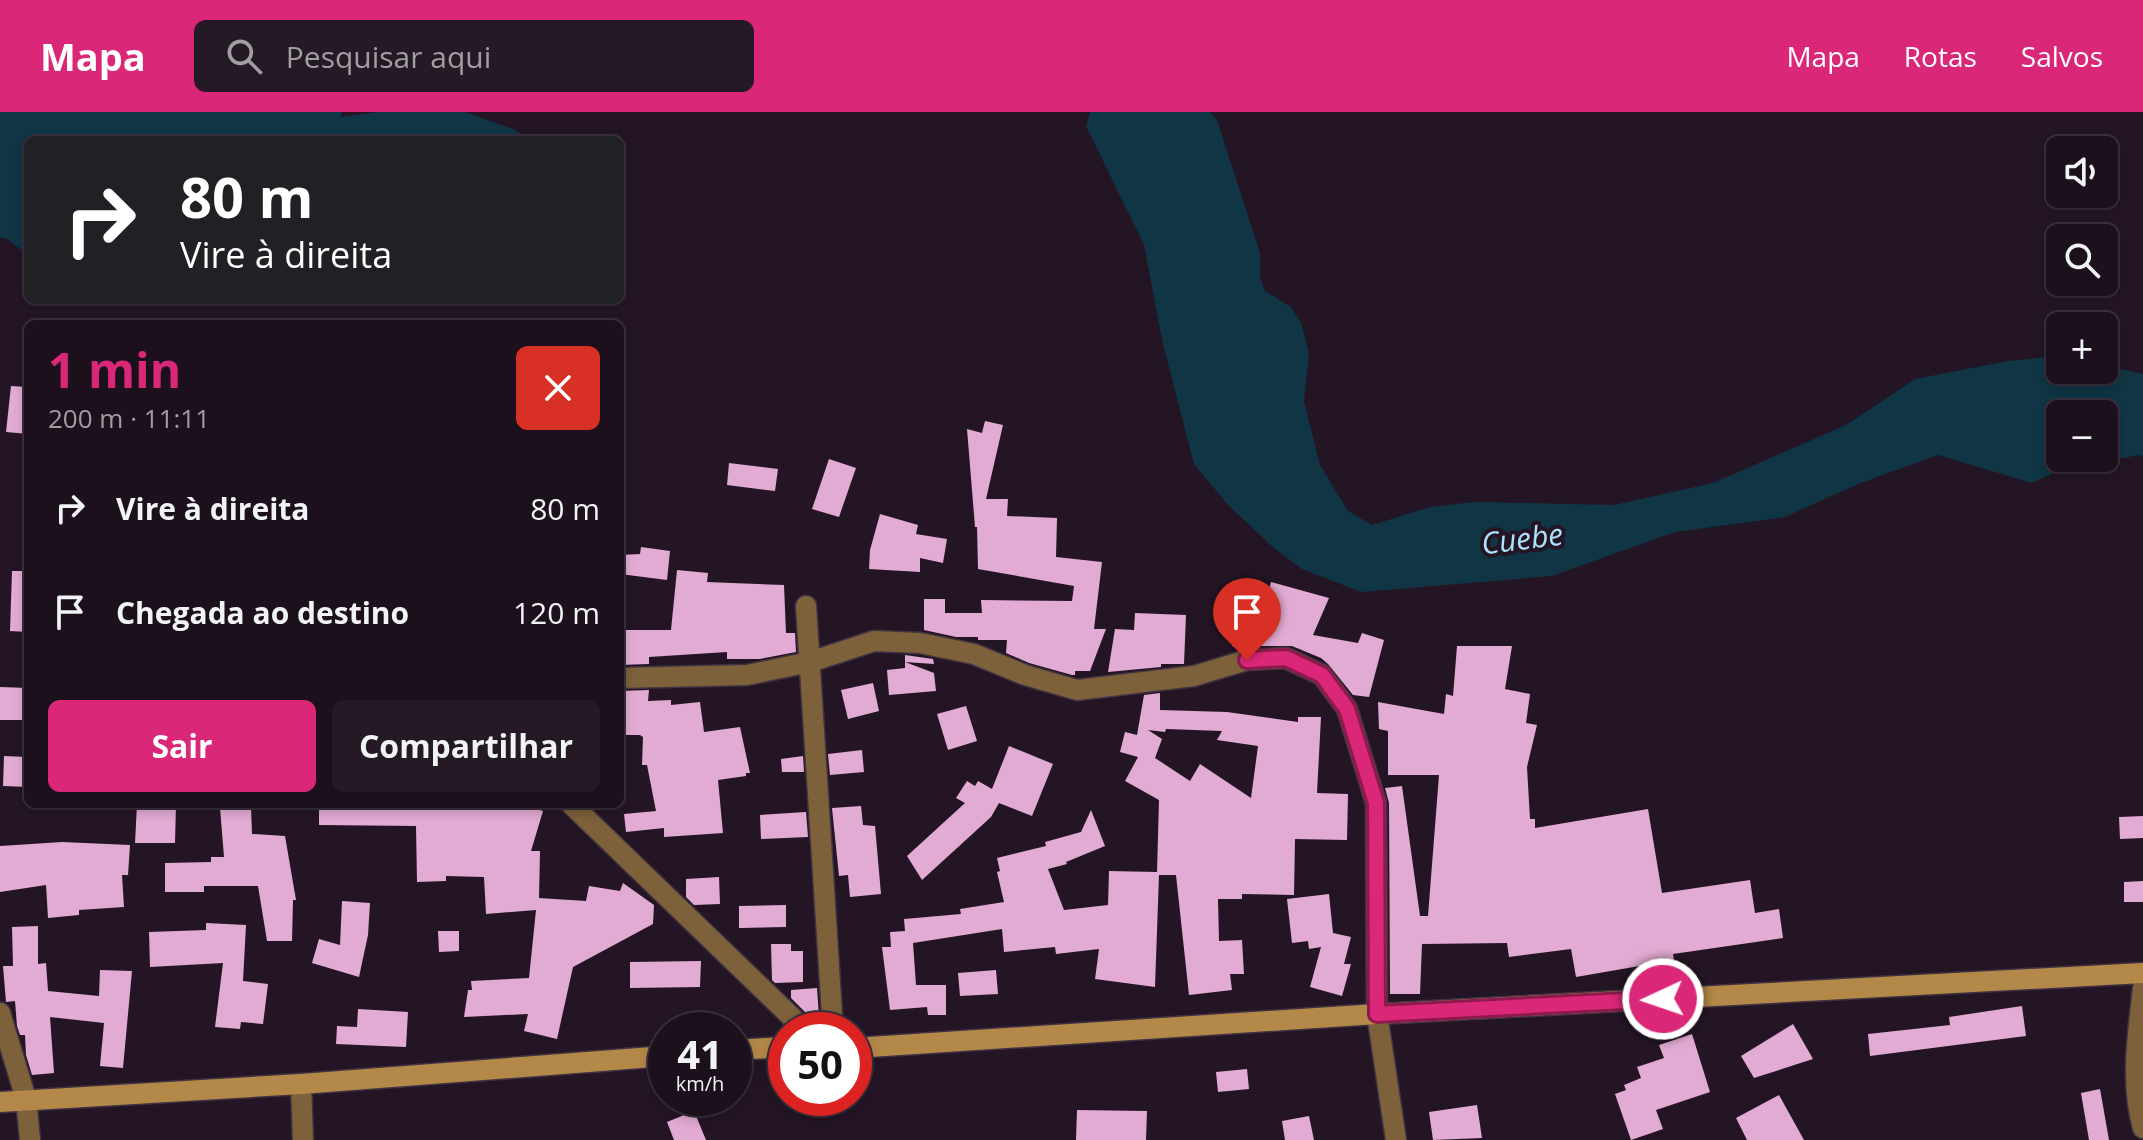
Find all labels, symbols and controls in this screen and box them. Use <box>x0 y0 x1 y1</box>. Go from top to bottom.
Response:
search box <box>194 20 754 92</box>
text: Mapa <box>40 30 146 82</box>
icon: search <box>222 34 266 78</box>
text: Pesquisar aqui <box>286 36 491 77</box>
text: Mapa <box>1786 37 1860 75</box>
text: Rotas <box>1904 37 1977 75</box>
text: Salvos <box>2021 37 2103 75</box>
map controls <box>2046 136 2118 472</box>
button: sound <box>2046 136 2118 208</box>
text: 80 m <box>180 158 314 234</box>
icon: right <box>48 168 152 272</box>
button: search <box>2046 224 2118 296</box>
text: Vire à direita <box>180 230 392 279</box>
button: + <box>2046 312 2118 384</box>
text: 1 min <box>48 337 181 402</box>
button: close <box>516 346 600 430</box>
text: 200 m · 11:11 <box>48 400 210 436</box>
button: − <box>2046 400 2118 472</box>
icon: right <box>48 486 92 530</box>
text: Vire à direita <box>116 488 310 529</box>
text: 80 m <box>530 488 600 529</box>
water label: Cuebe <box>1479 513 1565 563</box>
pin <box>1213 578 1281 660</box>
icon: arrive <box>48 590 92 634</box>
icon: arrive <box>1225 590 1269 634</box>
text: Chegada ao destino <box>116 592 409 633</box>
text: 120 m <box>513 592 600 633</box>
button: Sair <box>48 700 316 792</box>
button: Compartilhar <box>332 700 600 792</box>
position arrow <box>1621 957 1705 1041</box>
speed limit sign: 50 <box>768 1012 872 1116</box>
text: 41 <box>677 1026 723 1081</box>
text: km/h <box>676 1070 724 1097</box>

